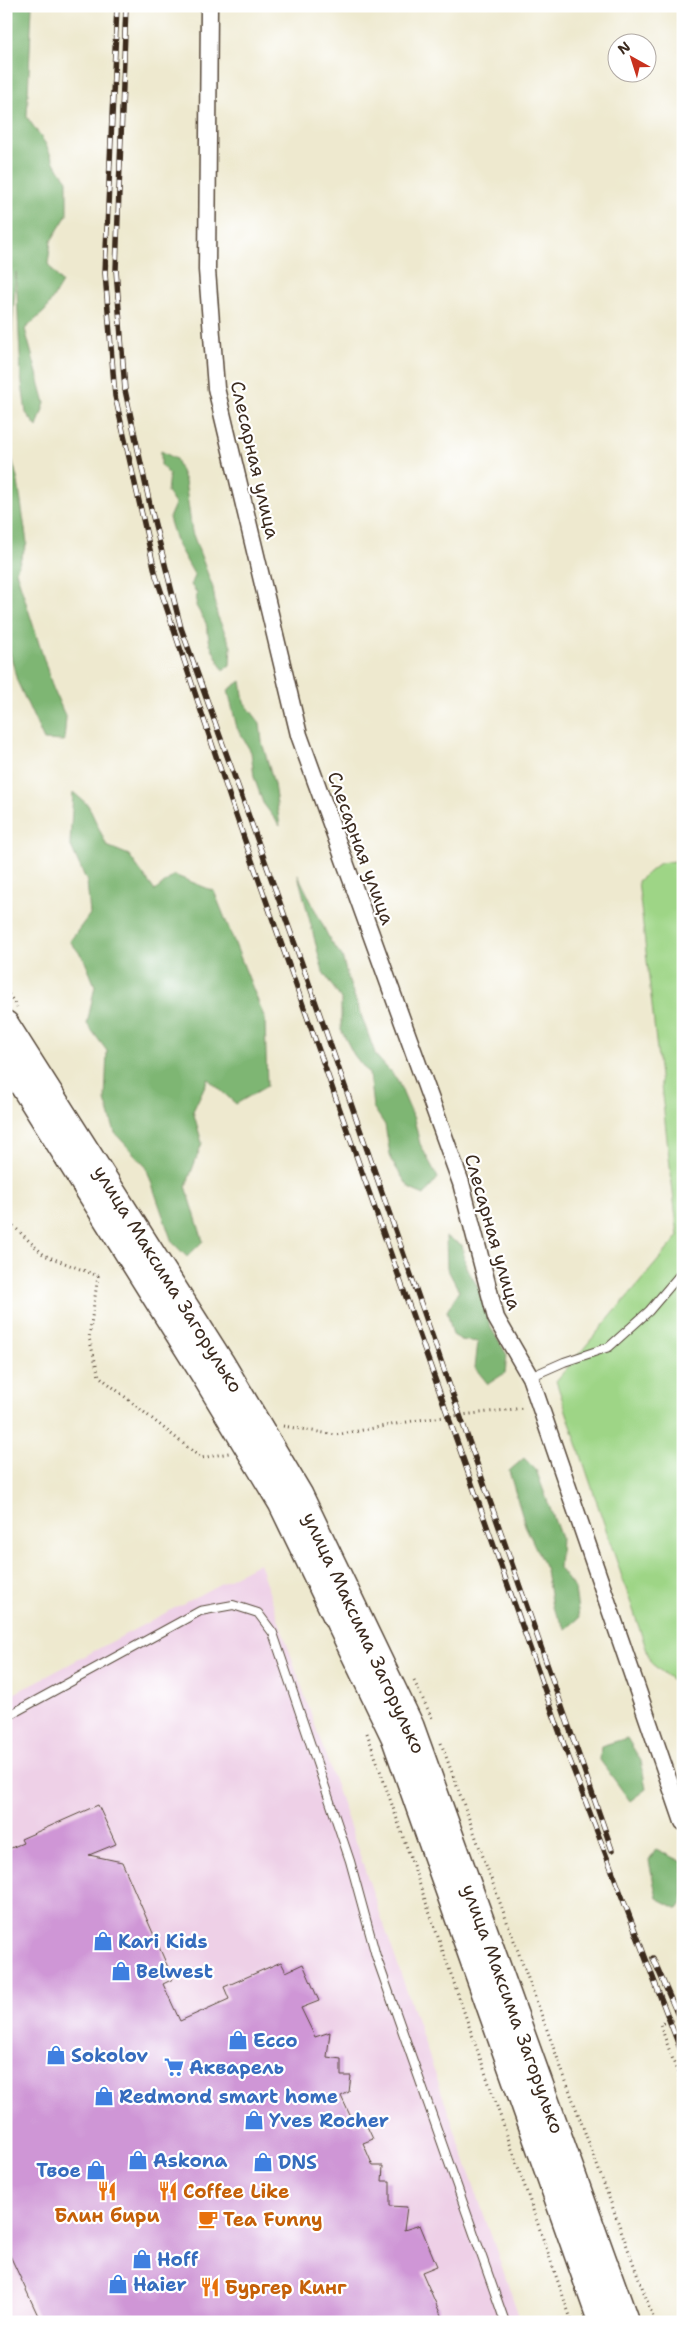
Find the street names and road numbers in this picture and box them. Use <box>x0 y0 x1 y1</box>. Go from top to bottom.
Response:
street label: Слесарная улица <box>225 379 285 542</box>
street label: Слесарная улица <box>322 768 400 928</box>
street label: Слесарная улица <box>459 1151 527 1313</box>
street label: улица Максима Загорулько <box>88 1161 248 1397</box>
street label: улица Максима Загорулько <box>297 1508 431 1758</box>
street label: улица Максима Загорулько <box>456 1881 570 2137</box>

